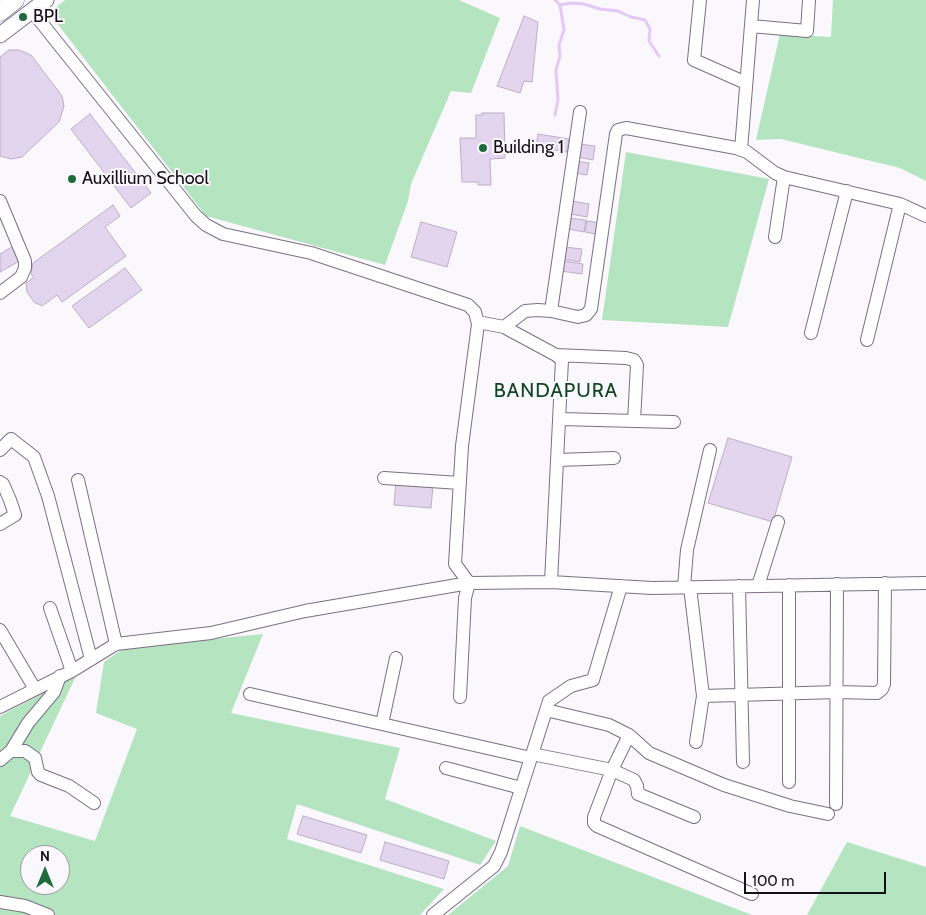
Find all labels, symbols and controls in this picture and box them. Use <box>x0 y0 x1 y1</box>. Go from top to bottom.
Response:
place label: BPL <box>33 6 63 28</box>
marker: BPL <box>17 11 29 23</box>
place label: Building 1 <box>493 137 564 159</box>
marker: Building 1 <box>477 142 489 154</box>
place label: Auxillium School <box>82 168 209 190</box>
marker: Auxillium School <box>66 173 78 185</box>
district label: BANDAPURA <box>493 379 619 403</box>
north arrow <box>20 845 70 895</box>
text: N <box>40 847 50 865</box>
scale bar <box>746 862 888 894</box>
text: 100 m <box>752 872 794 890</box>

